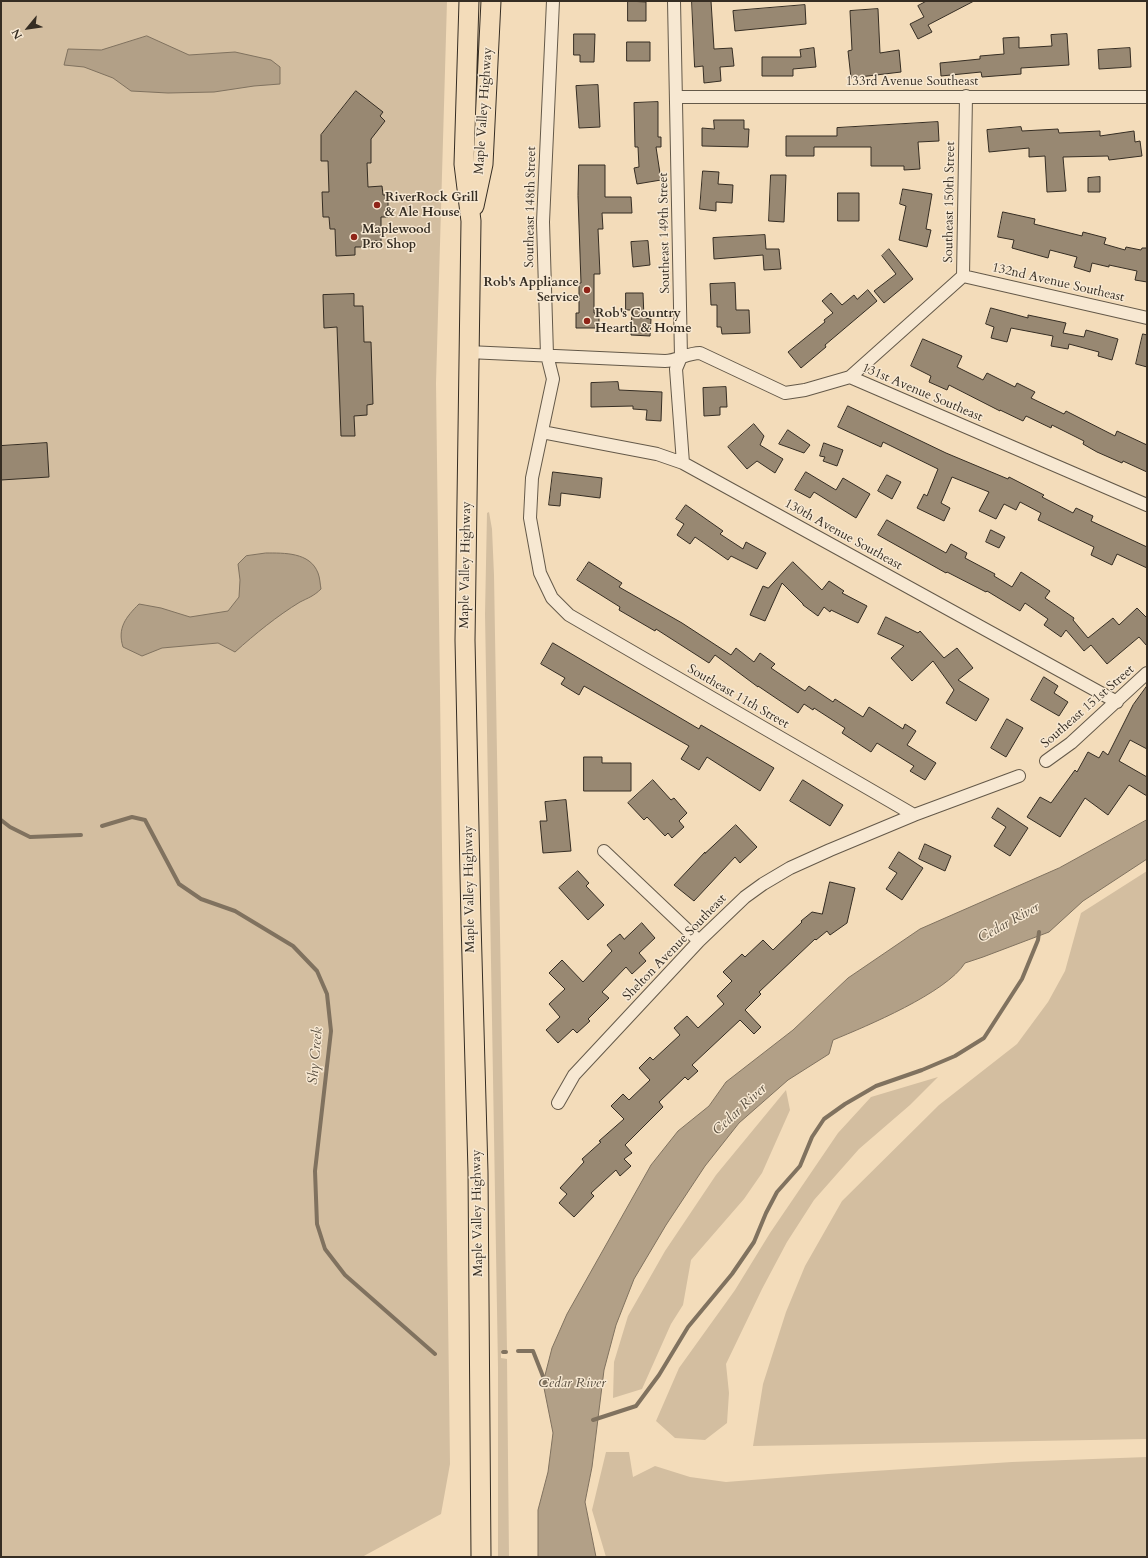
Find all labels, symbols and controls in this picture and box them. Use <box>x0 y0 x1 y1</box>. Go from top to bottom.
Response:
north arrow <box>8 8 48 48</box>
text: N <box>8 26 26 42</box>
street label: Maple Valley Highway <box>472 47 496 175</box>
street label: 133rd Avenue Southeast <box>846 74 978 90</box>
street label: Southeast 150th Street <box>941 141 959 263</box>
street label: Southeast 148th Street <box>522 146 540 268</box>
street label: Southeast 149th Street <box>656 172 674 294</box>
place label: RiverRock Grill & Ale House <box>385 190 478 221</box>
marker: RiverRock Grill & Ale House <box>372 200 382 210</box>
place label: Maplewood Pro Shop <box>362 222 431 253</box>
marker: Maplewood Pro Shop <box>349 232 359 242</box>
street label: 132nd Avenue Southeast <box>990 260 1126 306</box>
place label: Rob's Appliance Service <box>484 275 579 306</box>
marker: Rob's Appliance Service <box>582 285 592 295</box>
place label: Rob's Country Hearth & Home <box>595 306 692 337</box>
marker: Rob's Country Hearth & Home <box>582 316 592 326</box>
street label: 131st Avenue Southeast <box>859 361 985 425</box>
street label: 130th Avenue Southeast <box>781 496 905 574</box>
street label: Maple Valley Highway <box>457 501 475 629</box>
street label: Southeast 11th Street <box>684 662 792 732</box>
street label: Southeast 151st Street <box>1038 662 1138 752</box>
street label: Maple Valley Highway <box>461 825 479 953</box>
street label: Shelton Avenue Southeast <box>620 891 730 1005</box>
water label: Cedar River <box>975 899 1043 947</box>
water label: Shy Creek <box>305 1027 327 1085</box>
water label: Cedar River <box>710 1081 770 1139</box>
street label: Maple Valley Highway <box>469 1149 487 1277</box>
water label: Cedar River <box>538 1376 606 1392</box>

